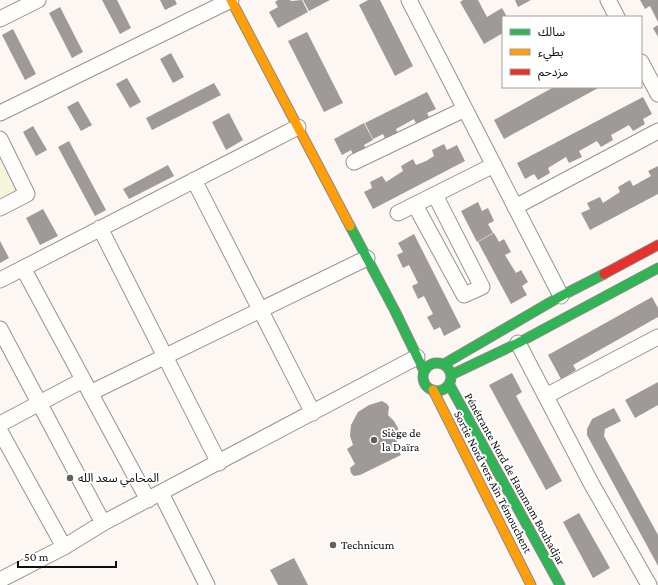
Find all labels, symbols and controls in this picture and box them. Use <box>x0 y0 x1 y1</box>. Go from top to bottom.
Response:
legend <box>502 16 642 88</box>
text: سالك <box>538 25 565 39</box>
text: بطيء <box>538 45 564 62</box>
text: مزدحم <box>538 65 568 81</box>
street label: Pénétrante Nord de Hammam Bouhadjar <box>462 391 569 568</box>
street label: Sortie Nord vers Aïn Témouchent <box>451 409 535 556</box>
place label: Siège de la Daïra <box>382 426 421 454</box>
marker: Siège de la Daïra <box>369 435 379 445</box>
place label: المحامي سعد الله <box>78 471 159 488</box>
marker: المحامي سعد الله <box>65 473 75 483</box>
place label: Technicum <box>341 538 395 552</box>
marker: Technicum <box>328 540 338 550</box>
scale bar <box>18 543 116 569</box>
text: 50 m <box>24 550 49 564</box>

